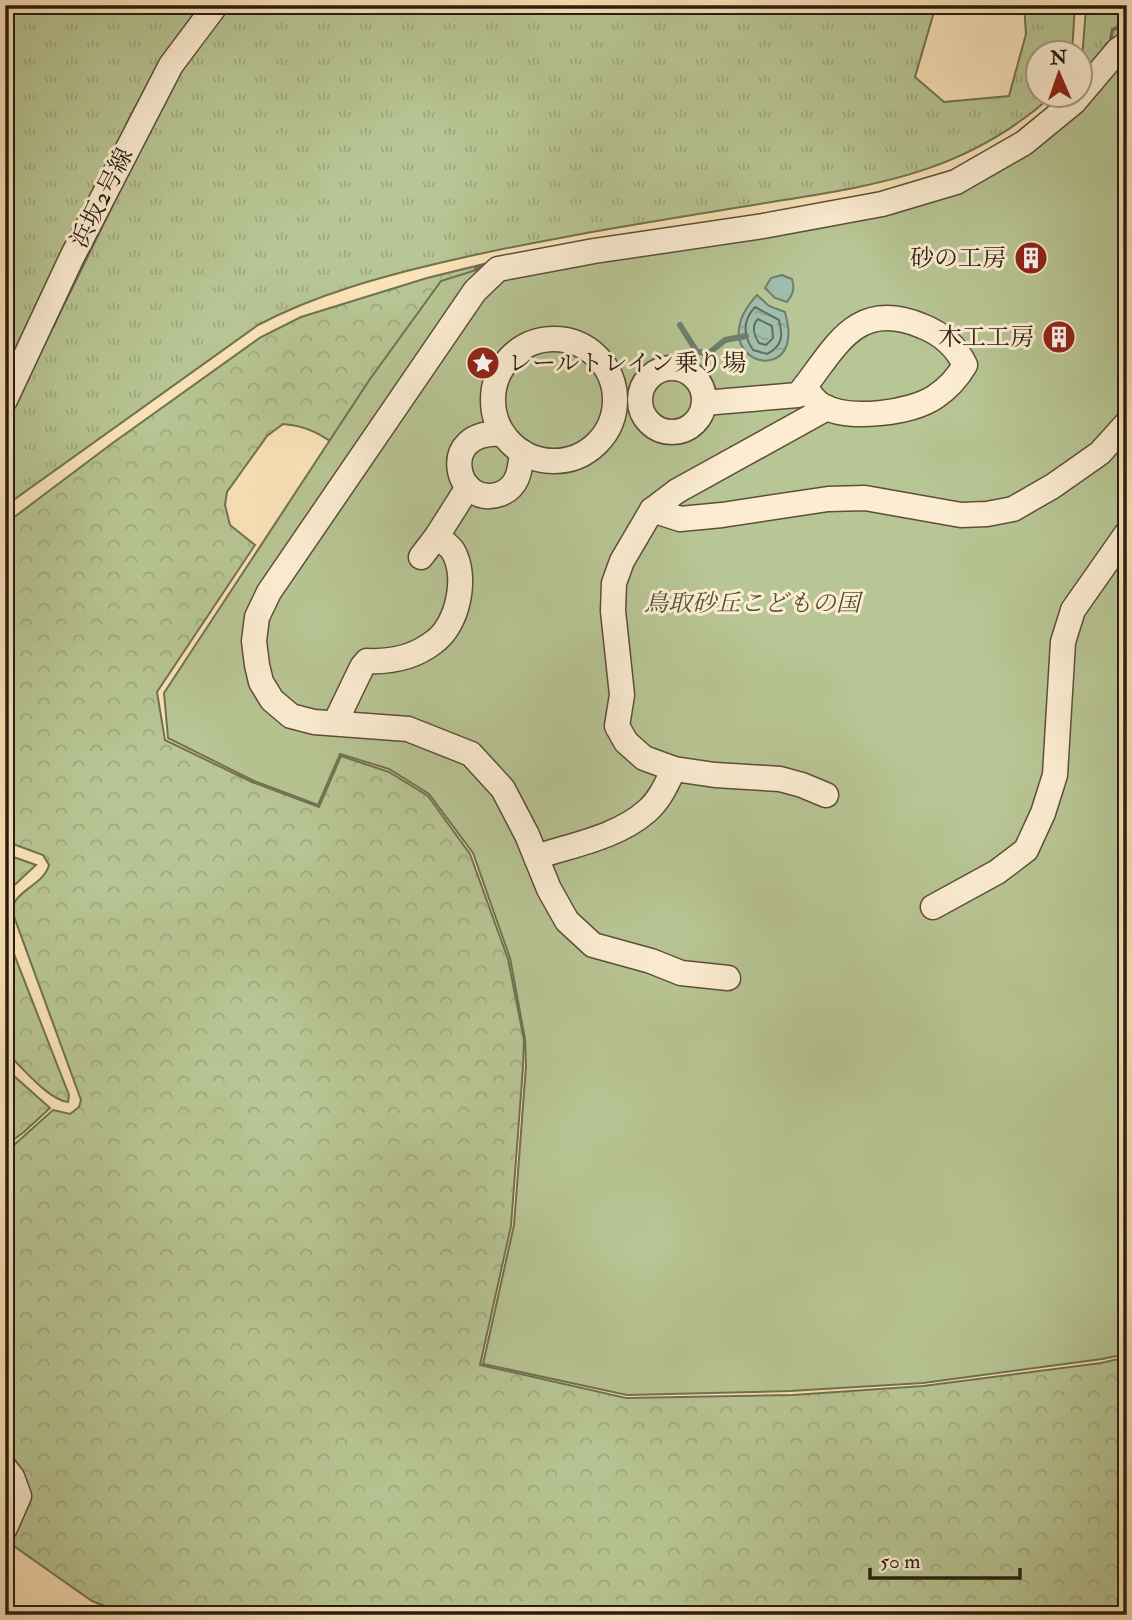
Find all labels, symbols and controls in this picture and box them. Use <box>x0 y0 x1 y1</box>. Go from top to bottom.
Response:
north arrow <box>1024 38 1094 108</box>
text: N <box>1049 46 1068 70</box>
street label: 浜坂2号線 <box>64 143 140 253</box>
building icon: 砂の工房 <box>1012 239 1050 277</box>
place label: 砂の工房 <box>910 243 1006 274</box>
building icon: 木工工房 <box>1040 318 1078 356</box>
place label: 木工工房 <box>938 322 1034 353</box>
place icon: レールトレイン乗り場 <box>464 344 502 382</box>
place label: レールトレイン乗り場 <box>508 348 746 379</box>
park label: 鳥取砂丘こどもの国 <box>644 588 864 619</box>
scale bar <box>870 1536 1020 1580</box>
text: 50 m <box>880 1548 921 1575</box>

